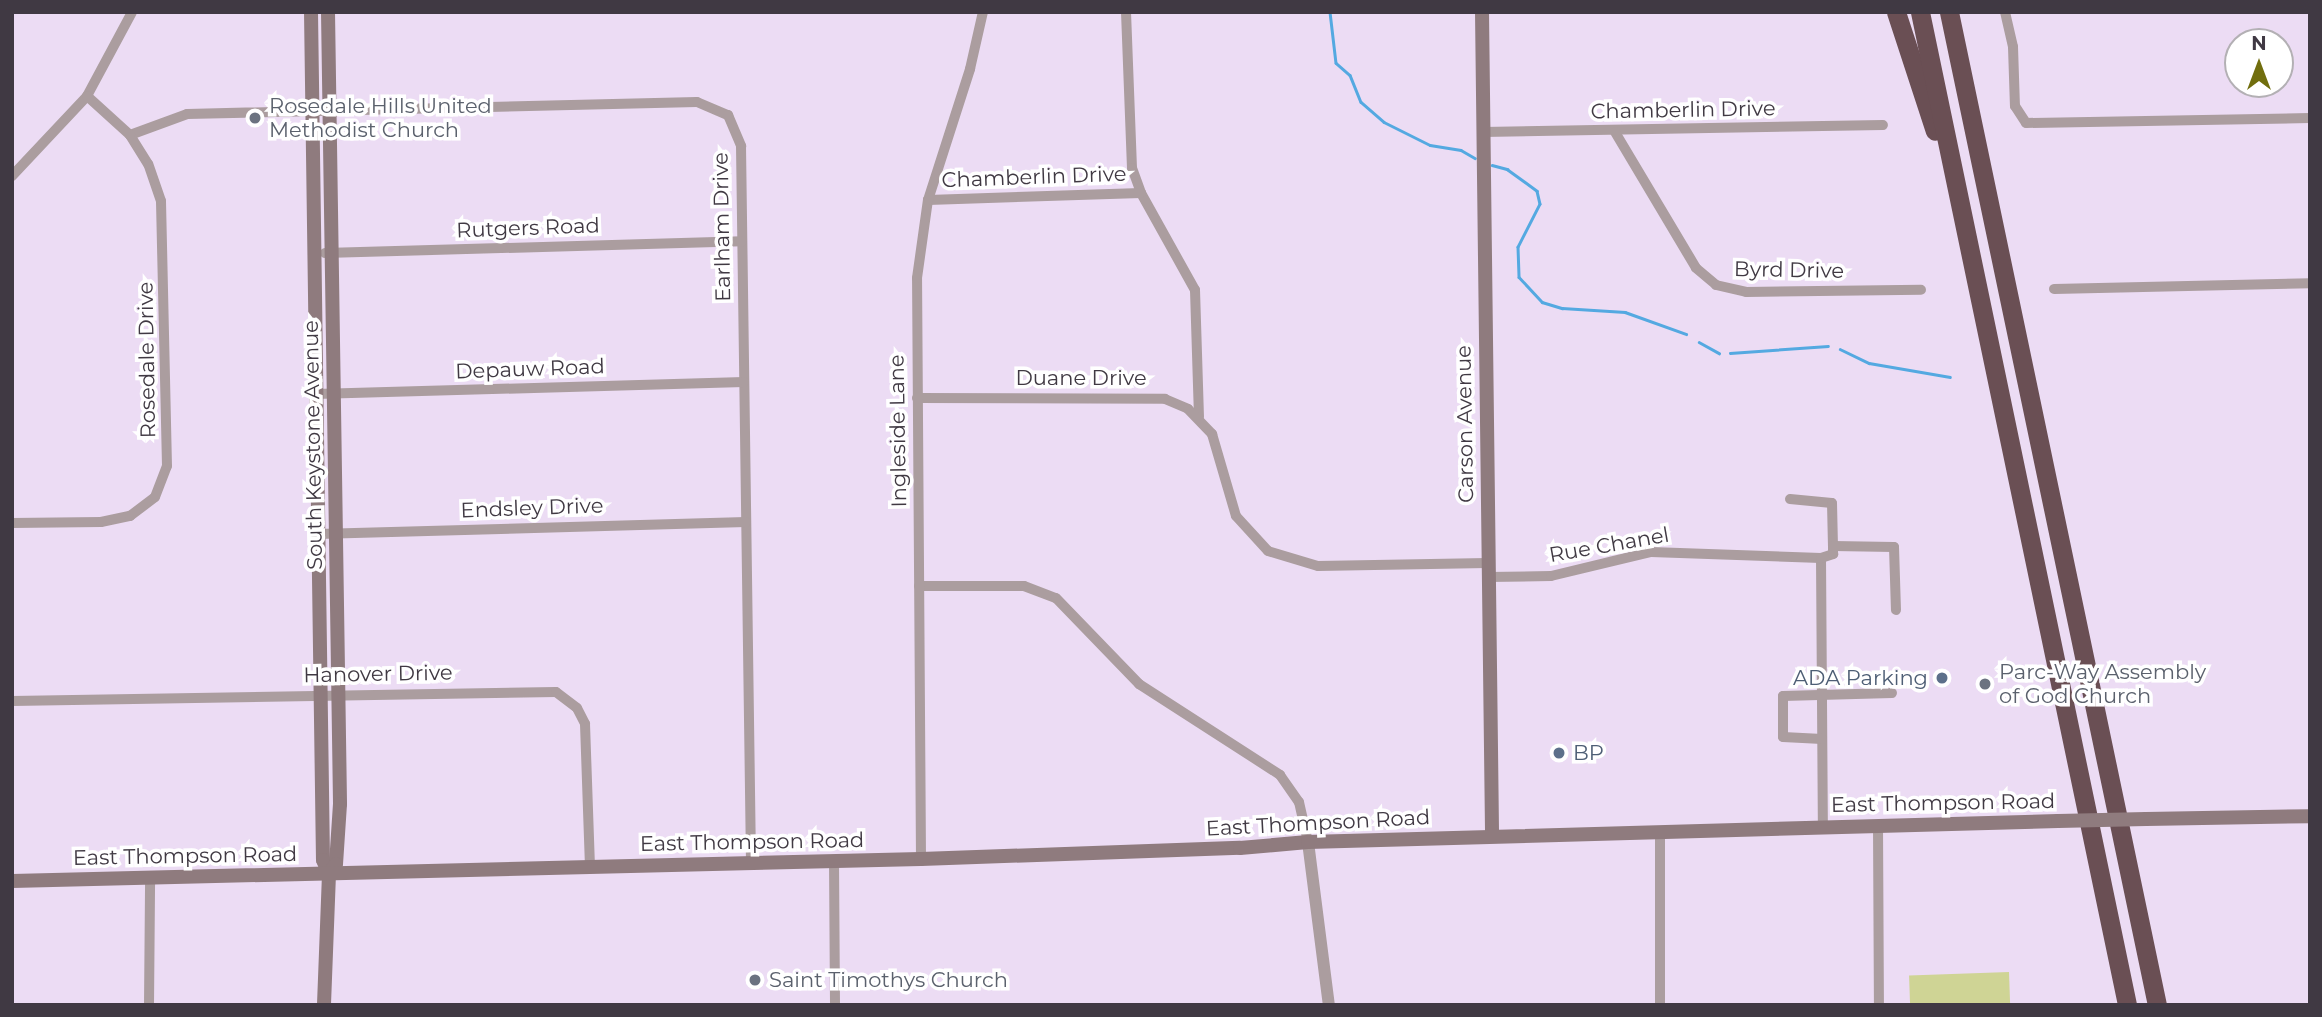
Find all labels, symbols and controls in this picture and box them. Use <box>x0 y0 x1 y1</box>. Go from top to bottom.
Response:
north arrow <box>2224 28 2294 98</box>
text: N <box>2251 32 2267 55</box>
place label: Rosedale Hills United Methodist Church <box>269 93 492 143</box>
street label: Chamberlin Drive <box>1590 96 1776 124</box>
marker: Rosedale Hills United Methodist Church <box>247 110 263 126</box>
street label: Earlham Drive <box>708 152 736 302</box>
street label: Chamberlin Drive <box>941 161 1127 193</box>
street label: Rutgers Road <box>456 213 600 243</box>
street label: Byrd Drive <box>1734 256 1844 284</box>
street label: Rosedale Drive <box>133 281 161 439</box>
street label: South Keystone Avenue <box>298 320 328 570</box>
street label: Carson Avenue <box>1451 345 1479 503</box>
street label: Depauw Road <box>455 354 605 384</box>
street label: Ingleside Lane <box>884 354 912 508</box>
street label: Duane Drive <box>1015 365 1147 391</box>
street label: Endsley Drive <box>460 493 604 523</box>
street label: Rue Chanel <box>1547 522 1671 568</box>
place label: Parc-Way Assembly of God Church <box>1999 659 2206 709</box>
street label: Hanover Drive <box>303 660 453 688</box>
place label: ADA Parking <box>1793 665 1928 691</box>
marker: ADA Parking <box>1934 670 1950 686</box>
marker: Parc-Way Assembly of God Church <box>1977 676 1993 692</box>
place label: BP <box>1573 740 1604 766</box>
marker: BP <box>1551 745 1567 761</box>
street label: East Thompson Road <box>1831 788 2055 818</box>
street label: East Thompson Road <box>1205 805 1431 841</box>
street label: East Thompson Road <box>640 827 864 857</box>
street label: East Thompson Road <box>73 841 297 871</box>
place label: Saint Timothys Church <box>769 967 1008 993</box>
marker: Saint Timothys Church <box>747 972 763 988</box>

